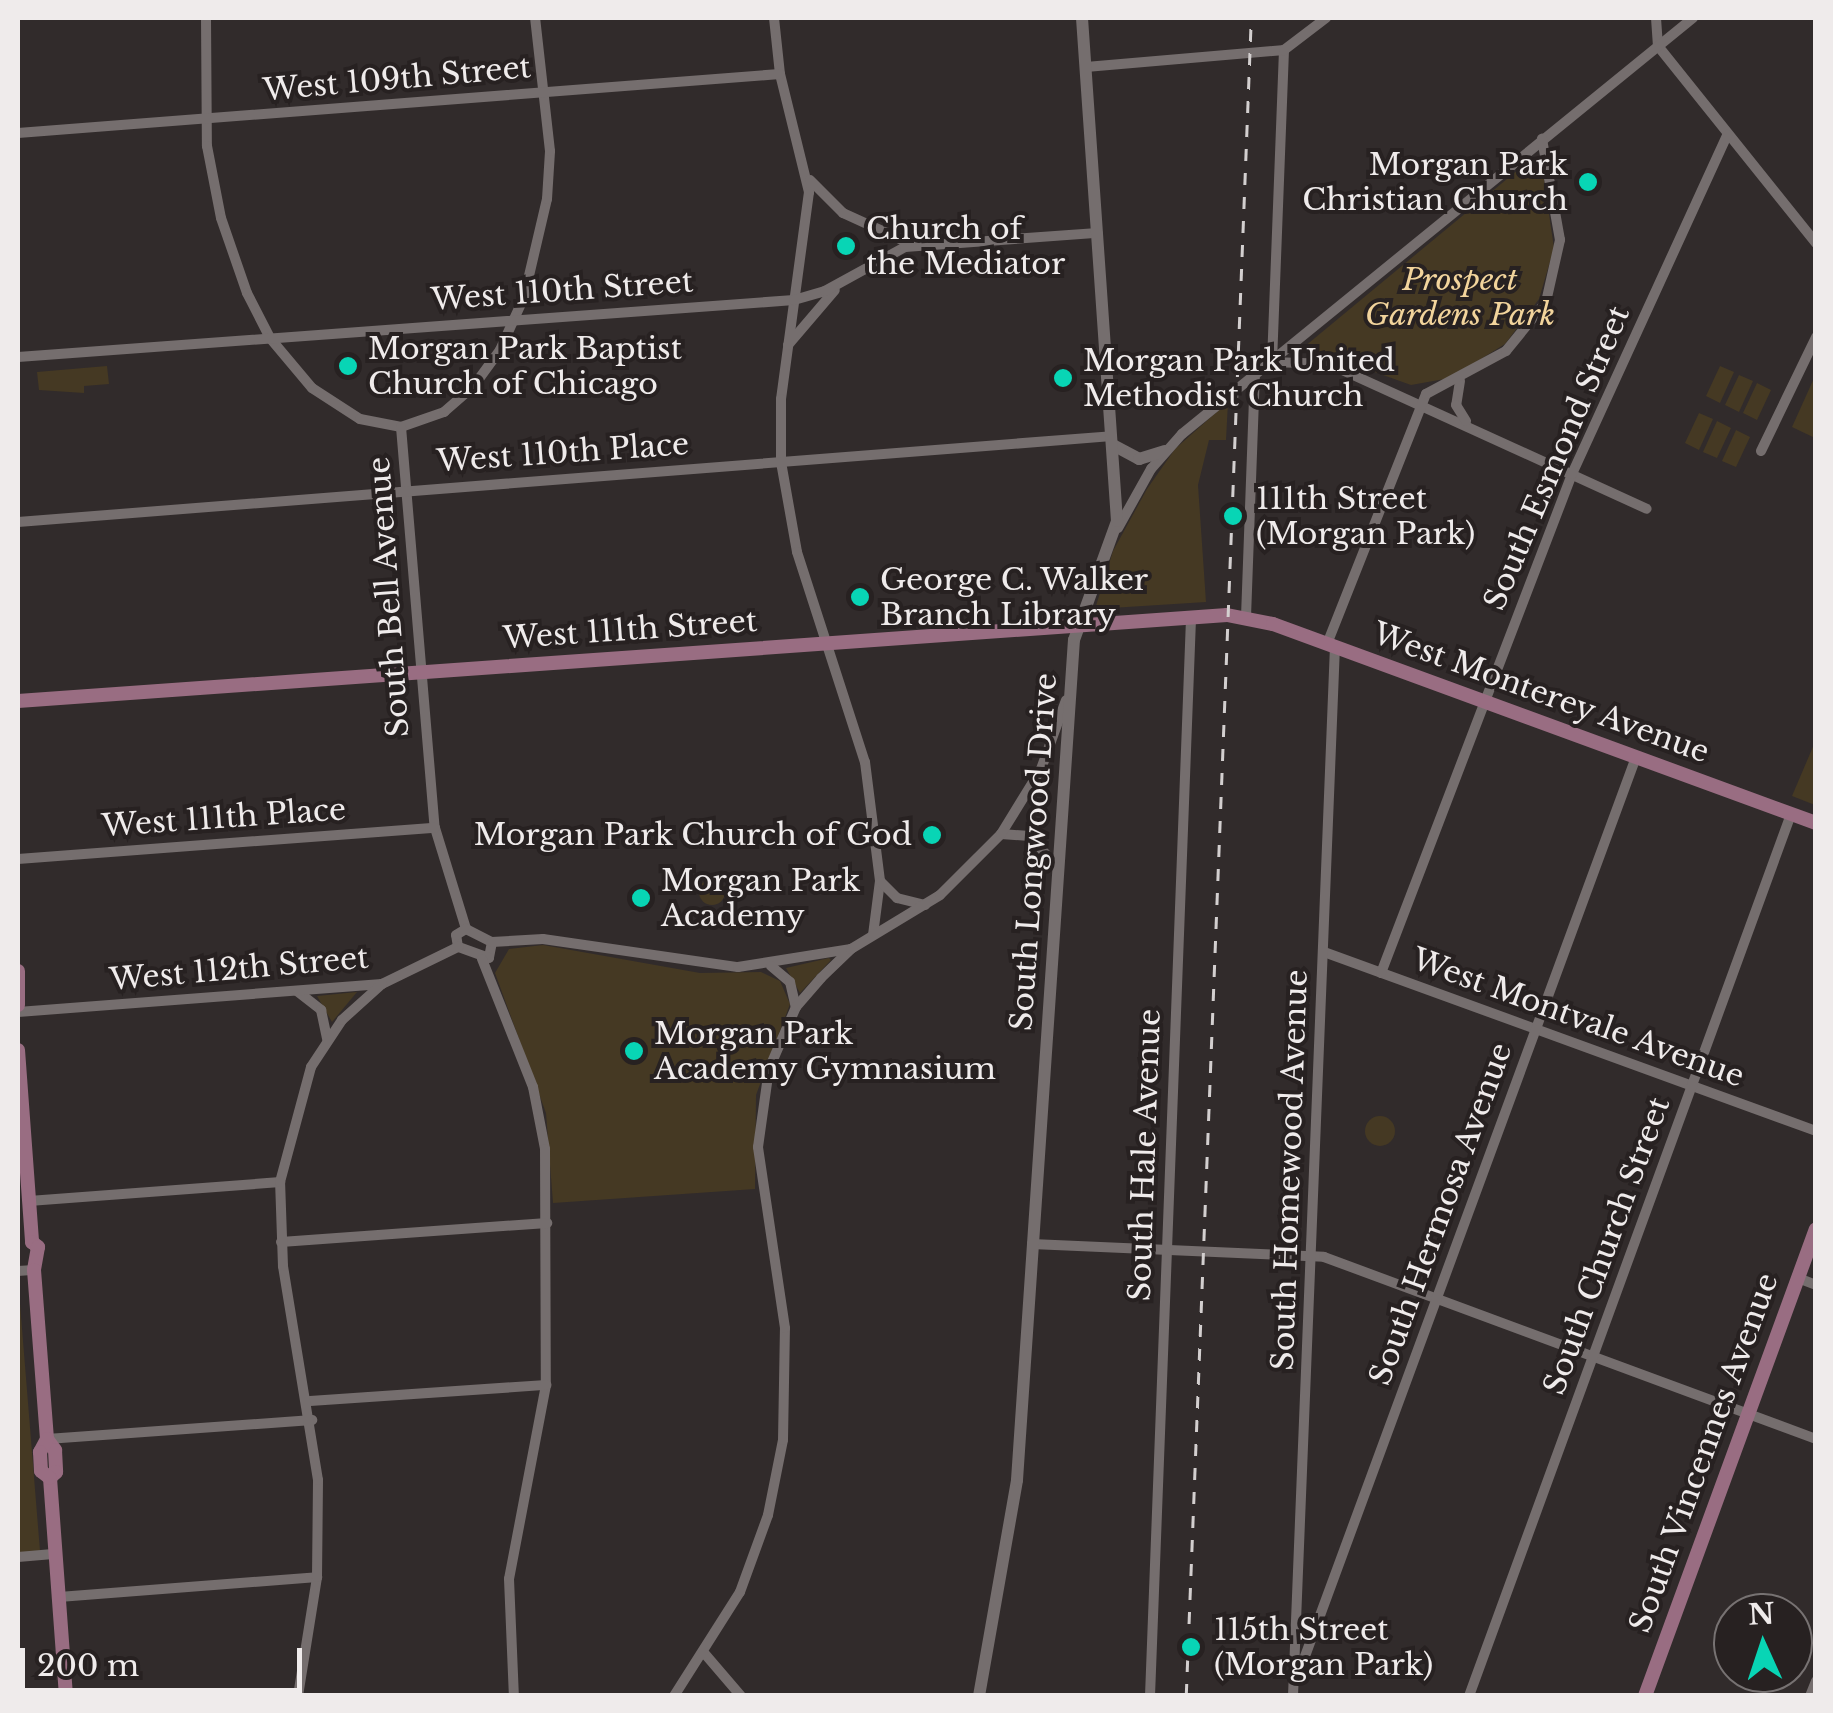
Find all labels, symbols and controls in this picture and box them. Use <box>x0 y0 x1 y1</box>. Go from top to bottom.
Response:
street label: West 109th Street <box>262 49 532 109</box>
place label: Morgan Park Christian Church <box>1302 147 1568 218</box>
marker: Morgan Park Christian Church <box>1577 171 1599 193</box>
place label: Church of the Mediator <box>866 211 1065 282</box>
marker: Church of the Mediator <box>835 235 857 257</box>
park label: Prospect Gardens Park <box>1365 262 1555 332</box>
street label: West 110th Street <box>430 264 694 318</box>
street label: South Esmond Street <box>1477 301 1637 615</box>
place label: Morgan Park Baptist Church of Chicago <box>368 331 682 402</box>
place label: Morgan Park United Methodist Church <box>1083 343 1396 414</box>
marker: Morgan Park Baptist Church of Chicago <box>337 355 359 377</box>
marker: Morgan Park United Methodist Church <box>1052 367 1074 389</box>
street label: West 110th Place <box>436 426 690 480</box>
street label: South Bell Avenue <box>361 455 417 739</box>
place label: 111th Street (Morgan Park) <box>1256 481 1475 552</box>
marker: 111th Street (Morgan Park) <box>1220 503 1246 529</box>
place label: George C. Walker Branch Library <box>880 562 1149 632</box>
marker: George C. Walker Branch Library <box>849 586 871 608</box>
street label: West 111th Street <box>502 603 758 657</box>
street label: West Monterey Avenue <box>1367 615 1715 771</box>
street label: South Longwood Drive <box>1004 672 1064 1032</box>
street label: West 111th Place <box>101 792 347 844</box>
place label: Morgan Park Church of God <box>473 817 912 853</box>
marker: Morgan Park Church of God <box>921 824 943 846</box>
place label: Morgan Park Academy <box>661 863 860 934</box>
marker: Morgan Park Academy <box>630 887 652 909</box>
street label: West 112th Street <box>108 940 370 998</box>
street label: West Montvale Avenue <box>1407 941 1749 1095</box>
street label: South Homewood Avenue <box>1265 968 1315 1372</box>
street label: South Hale Avenue <box>1122 1008 1168 1302</box>
place label: Morgan Park Academy Gymnasium <box>654 1016 997 1086</box>
street label: South Hermosa Avenue <box>1362 1037 1520 1391</box>
marker: Morgan Park Academy Gymnasium <box>623 1040 645 1062</box>
street label: South Church Street <box>1536 1092 1678 1400</box>
street label: South Vincennes Avenue <box>1622 1267 1786 1639</box>
north arrow <box>1713 1593 1813 1693</box>
text: N <box>1747 1596 1776 1633</box>
place label: 115th Street (Morgan Park) <box>1214 1612 1433 1682</box>
scale bar <box>25 1628 308 1690</box>
marker: 115th Street (Morgan Park) <box>1178 1634 1204 1660</box>
text: 200 m <box>37 1647 139 1684</box>

